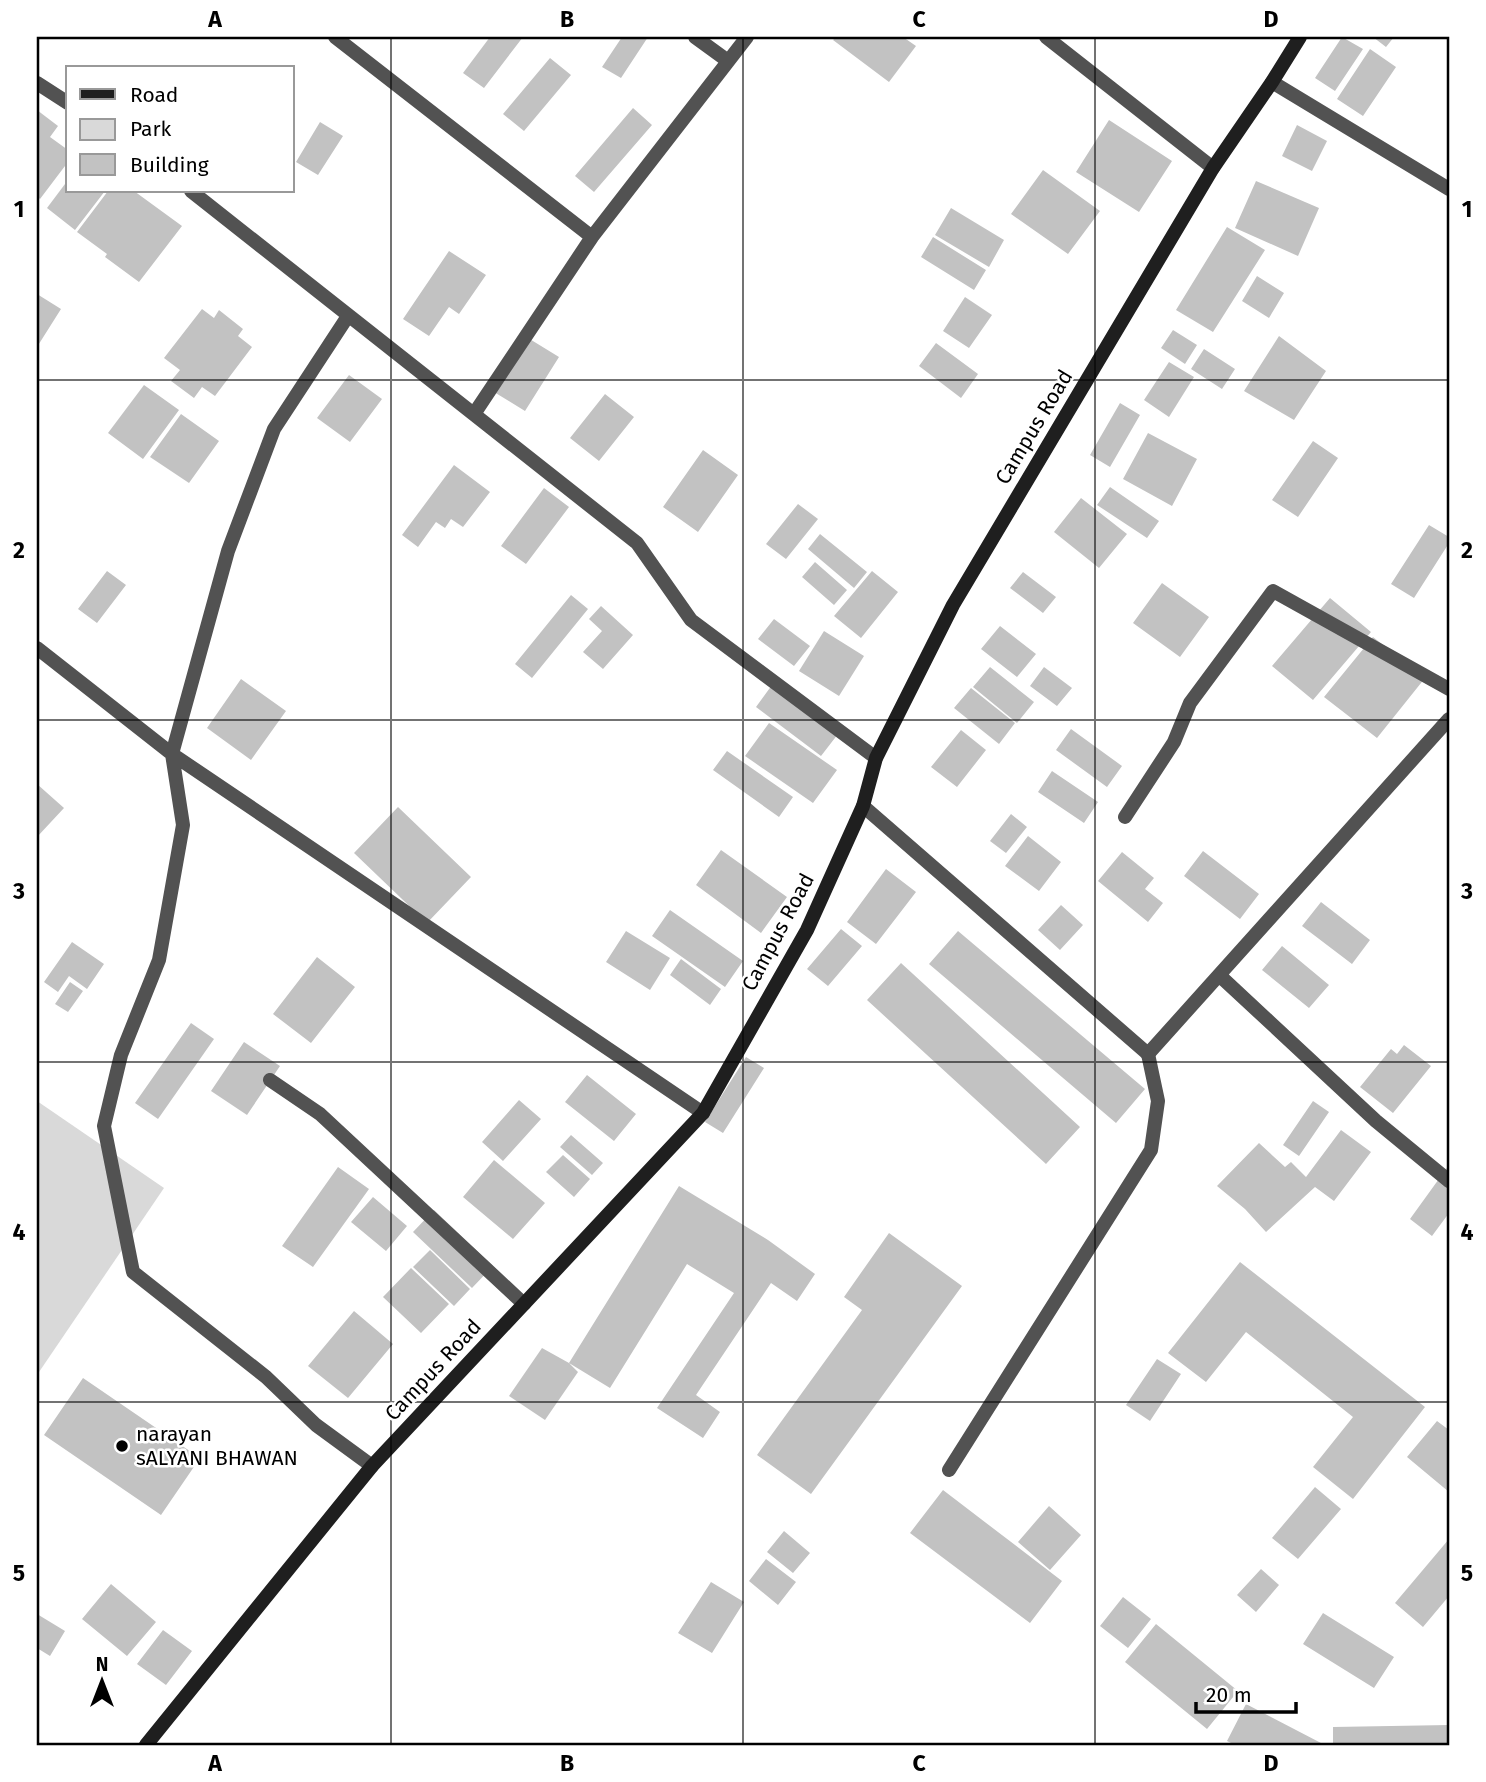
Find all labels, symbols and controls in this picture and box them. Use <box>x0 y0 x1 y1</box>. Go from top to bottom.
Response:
text: A <box>207 5 222 33</box>
text: B <box>560 5 574 33</box>
text: C <box>912 5 926 33</box>
text: D <box>1264 5 1279 33</box>
legend <box>66 66 294 192</box>
text: Road <box>130 82 178 108</box>
text: Park <box>130 116 172 142</box>
text: Building <box>130 152 209 178</box>
text: 1 <box>14 195 24 223</box>
text: 1 <box>1462 195 1472 223</box>
street label: Campus Road <box>990 365 1078 489</box>
text: 2 <box>13 536 25 564</box>
text: 2 <box>1461 536 1473 564</box>
street label: Campus Road <box>736 869 820 995</box>
text: 3 <box>12 877 25 905</box>
text: 3 <box>1460 877 1473 905</box>
text: 4 <box>13 1218 26 1246</box>
text: 4 <box>1461 1218 1474 1246</box>
street label: Campus Road <box>379 1314 487 1426</box>
place label: narayan sALYANI BHAWAN <box>136 1421 298 1471</box>
marker: narayan sALYANI BHAWAN <box>114 1438 130 1454</box>
text: 5 <box>13 1559 25 1587</box>
text: 5 <box>1461 1559 1473 1587</box>
north arrow <box>66 1646 136 1716</box>
text: N <box>96 1653 108 1676</box>
scale bar <box>1196 1670 1295 1714</box>
text: 20 m <box>1206 1682 1252 1708</box>
text: A <box>207 1749 222 1777</box>
text: B <box>560 1749 574 1777</box>
text: C <box>912 1749 926 1777</box>
text: D <box>1264 1749 1279 1777</box>

